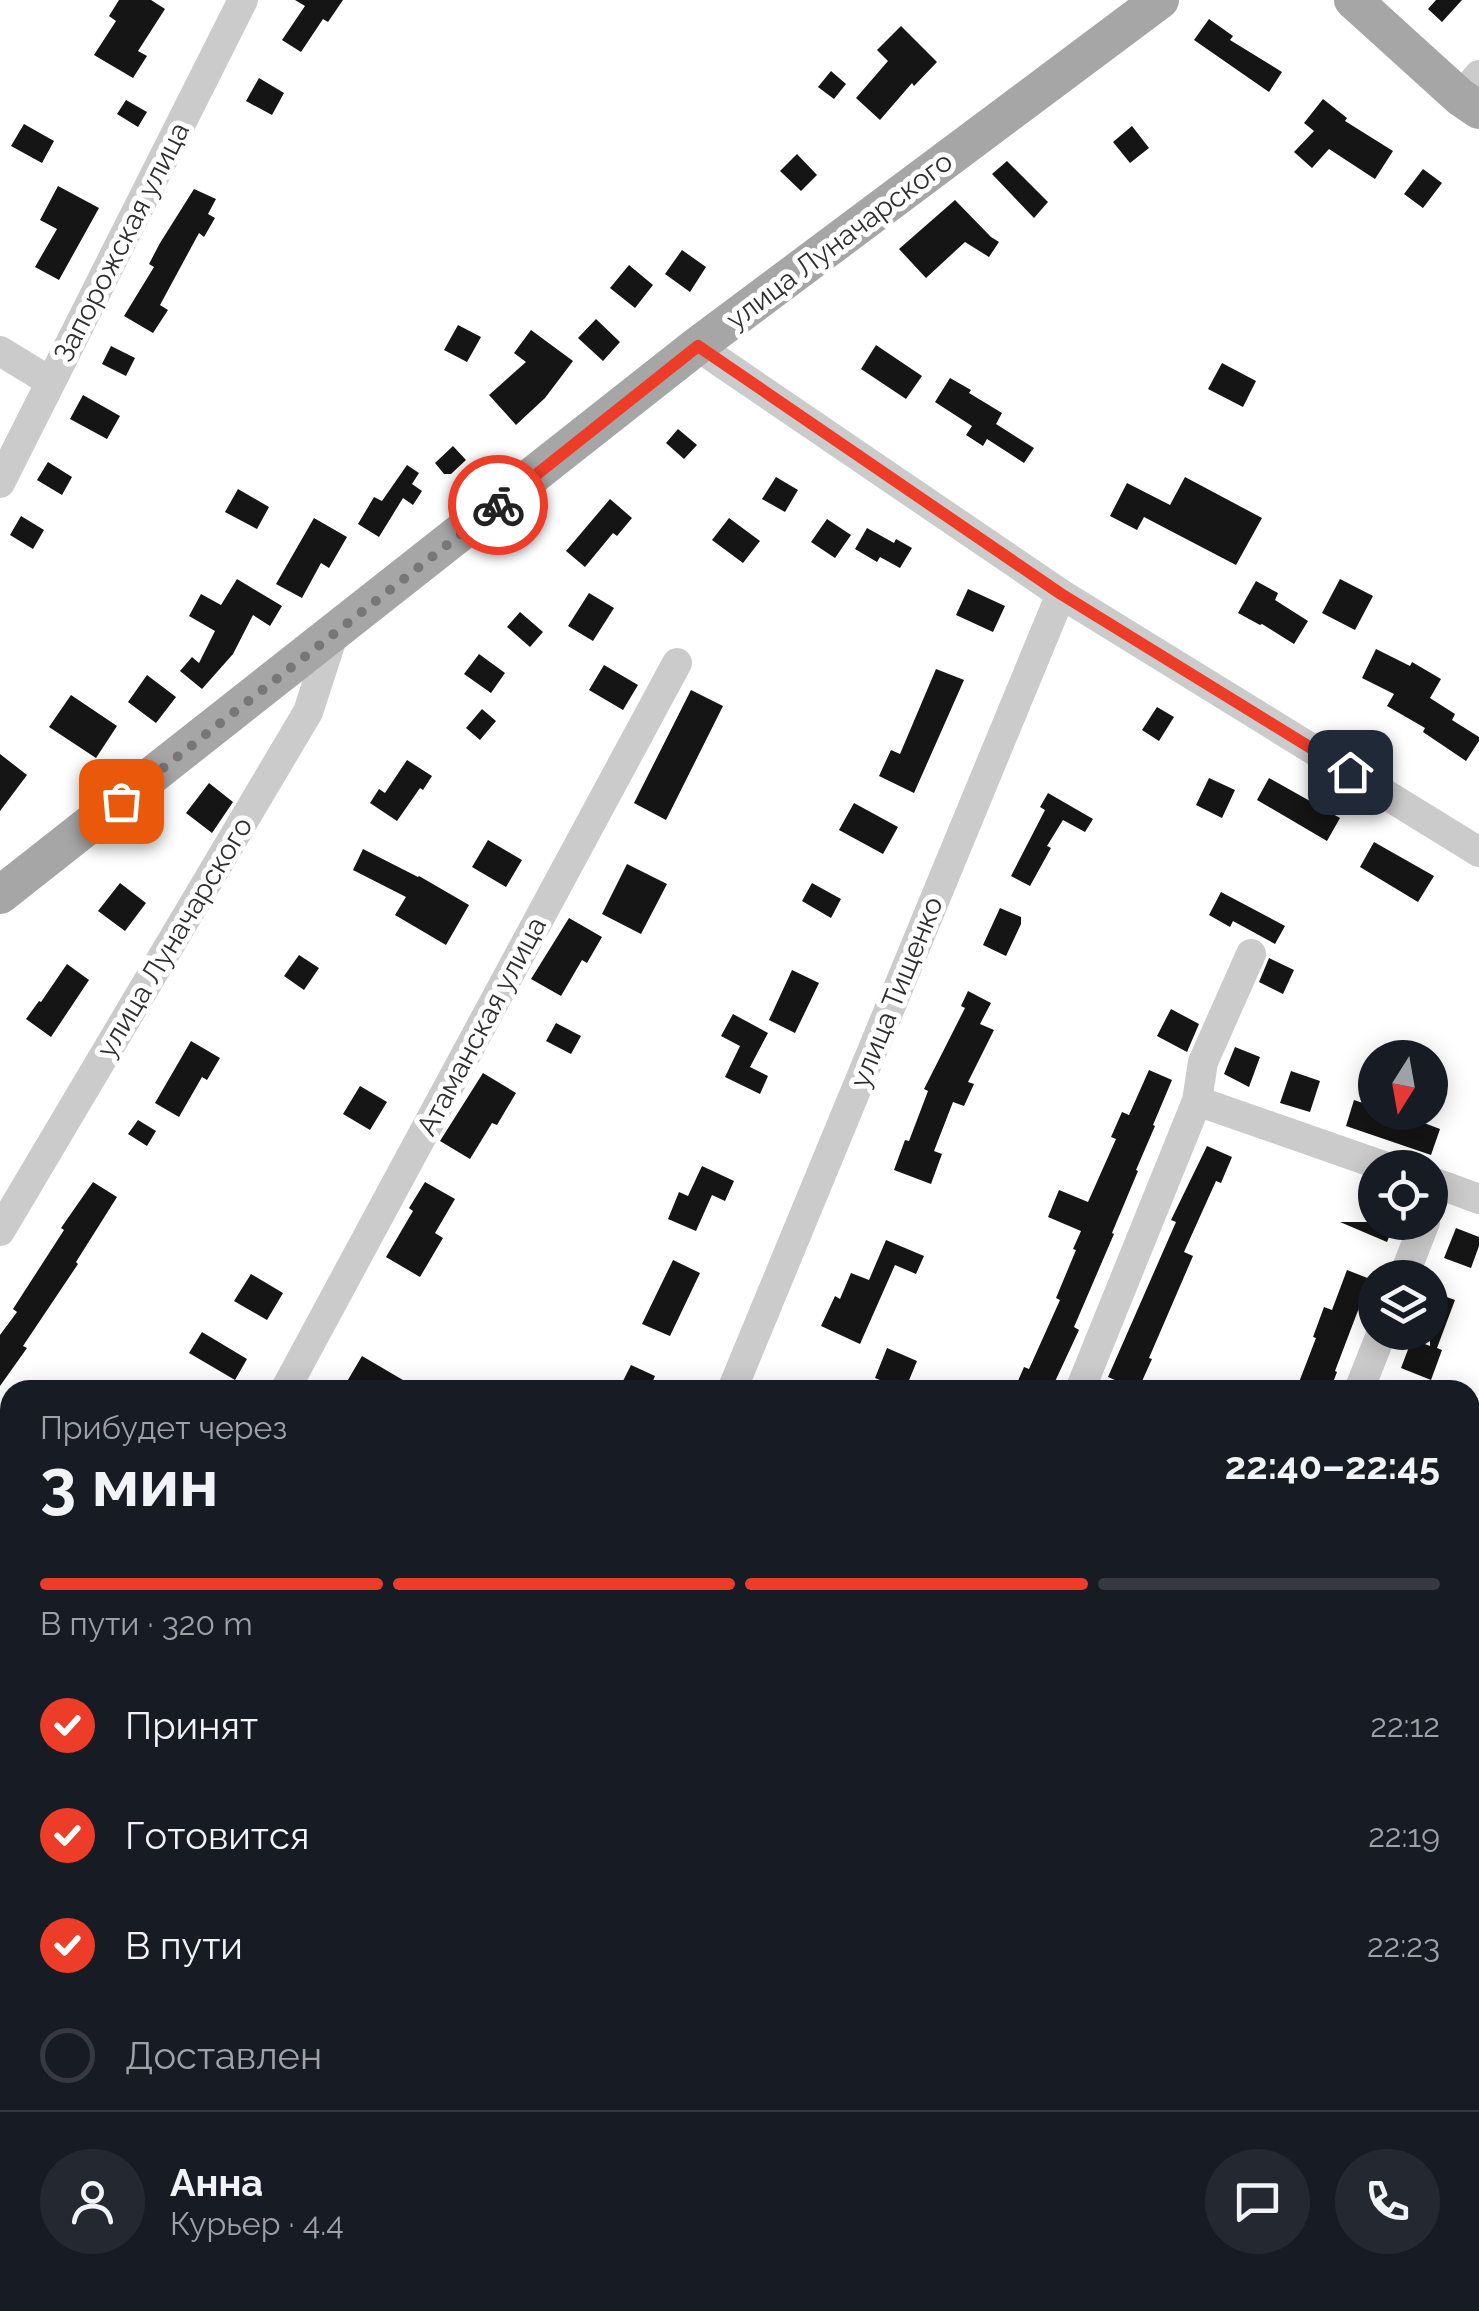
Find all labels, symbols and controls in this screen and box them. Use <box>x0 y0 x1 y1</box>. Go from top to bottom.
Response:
street label: Запорожская улица <box>47 117 196 367</box>
street label: улица Луначарского <box>720 145 959 336</box>
courier <box>448 455 548 555</box>
icon: bike <box>471 478 526 533</box>
pin <box>1308 730 1393 815</box>
icon: home <box>1323 745 1378 800</box>
pin <box>79 759 164 844</box>
icon: bag <box>94 774 149 829</box>
street label: улица Луначарского <box>90 811 259 1063</box>
street label: улица Тищенко <box>843 892 950 1092</box>
street label: Атаманская улица <box>410 911 553 1141</box>
north arrow <box>1358 1040 1448 1130</box>
map controls <box>1358 1040 1448 1350</box>
button: locate <box>1358 1150 1448 1240</box>
button: layers <box>1358 1260 1448 1350</box>
text: Прибудет через <box>40 1409 287 1446</box>
text: 22:40–22:45 <box>1225 1443 1440 1488</box>
text: 3 мин <box>40 1445 218 1521</box>
text: В пути · 320 m <box>40 1605 253 1642</box>
icon: check <box>40 1698 95 1753</box>
text: Принят <box>125 1703 258 1748</box>
text: 22:12 <box>1370 1707 1440 1744</box>
icon: check <box>40 1808 95 1863</box>
text: Готовится <box>125 1813 309 1858</box>
text: 22:19 <box>1368 1817 1440 1854</box>
icon: check <box>40 1918 95 1973</box>
text: В пути <box>125 1923 243 1968</box>
text: 22:23 <box>1367 1927 1440 1964</box>
text: Доставлен <box>125 2033 322 2078</box>
button: person <box>40 2149 145 2254</box>
button: chat <box>1205 2149 1310 2254</box>
button: phone <box>1335 2149 1440 2254</box>
text: Анна <box>170 2160 263 2205</box>
text: Курьер · 4.4 <box>170 2205 344 2242</box>

